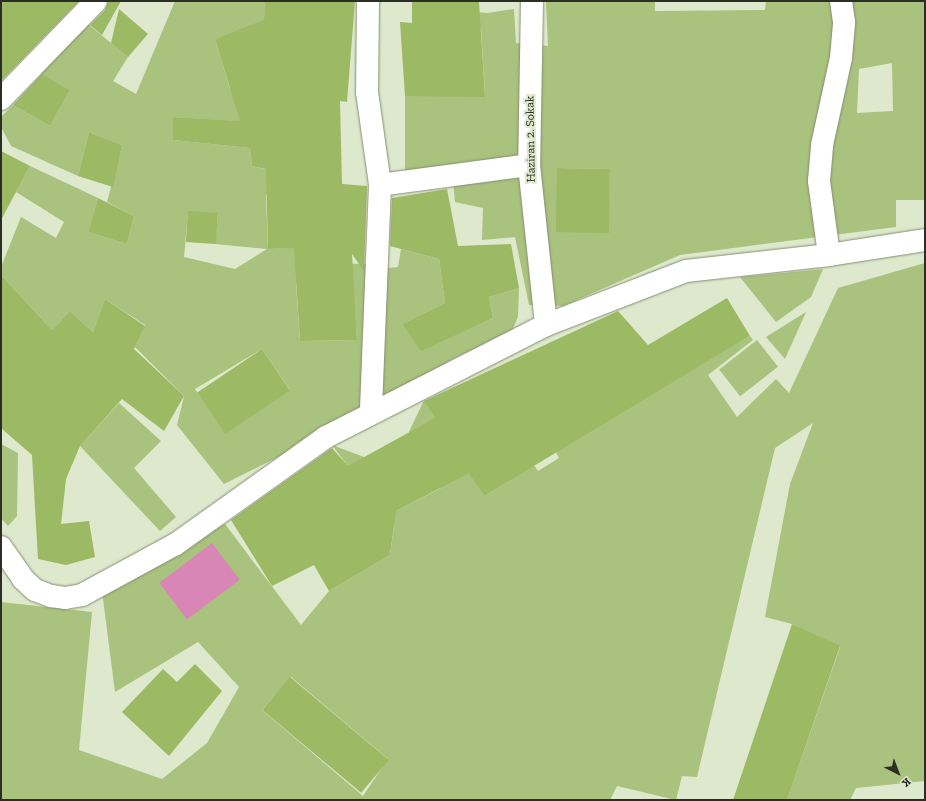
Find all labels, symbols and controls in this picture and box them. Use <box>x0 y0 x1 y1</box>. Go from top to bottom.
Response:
street label: Haziran 2. Sokak <box>523 96 539 182</box>
north arrow <box>878 753 918 793</box>
text: K <box>899 775 913 790</box>

